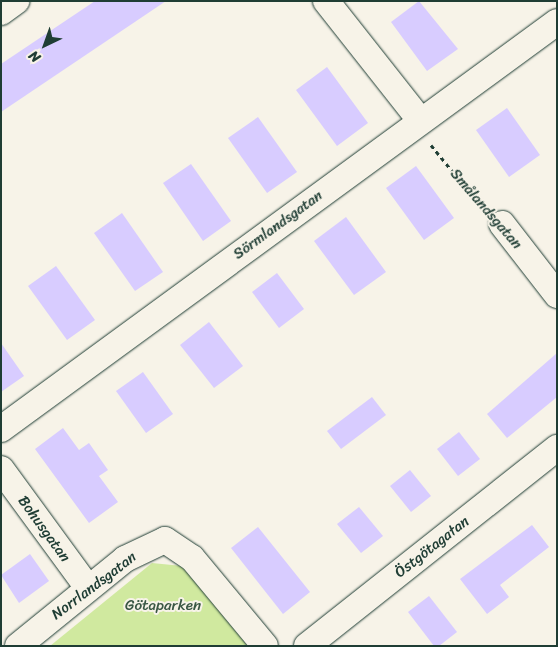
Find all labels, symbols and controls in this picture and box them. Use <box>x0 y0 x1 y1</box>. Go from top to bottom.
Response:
north arrow <box>20 20 70 70</box>
text: N <box>23 44 47 69</box>
street label: Smålandsgatan <box>446 165 526 253</box>
street label: Sörmlandsgatan <box>230 187 326 263</box>
street label: Bohusgatan <box>14 492 74 566</box>
street label: Östgötagatan <box>391 512 473 582</box>
street label: Norrlandsgatan <box>48 548 140 624</box>
park label: Götaparken <box>125 597 201 615</box>

